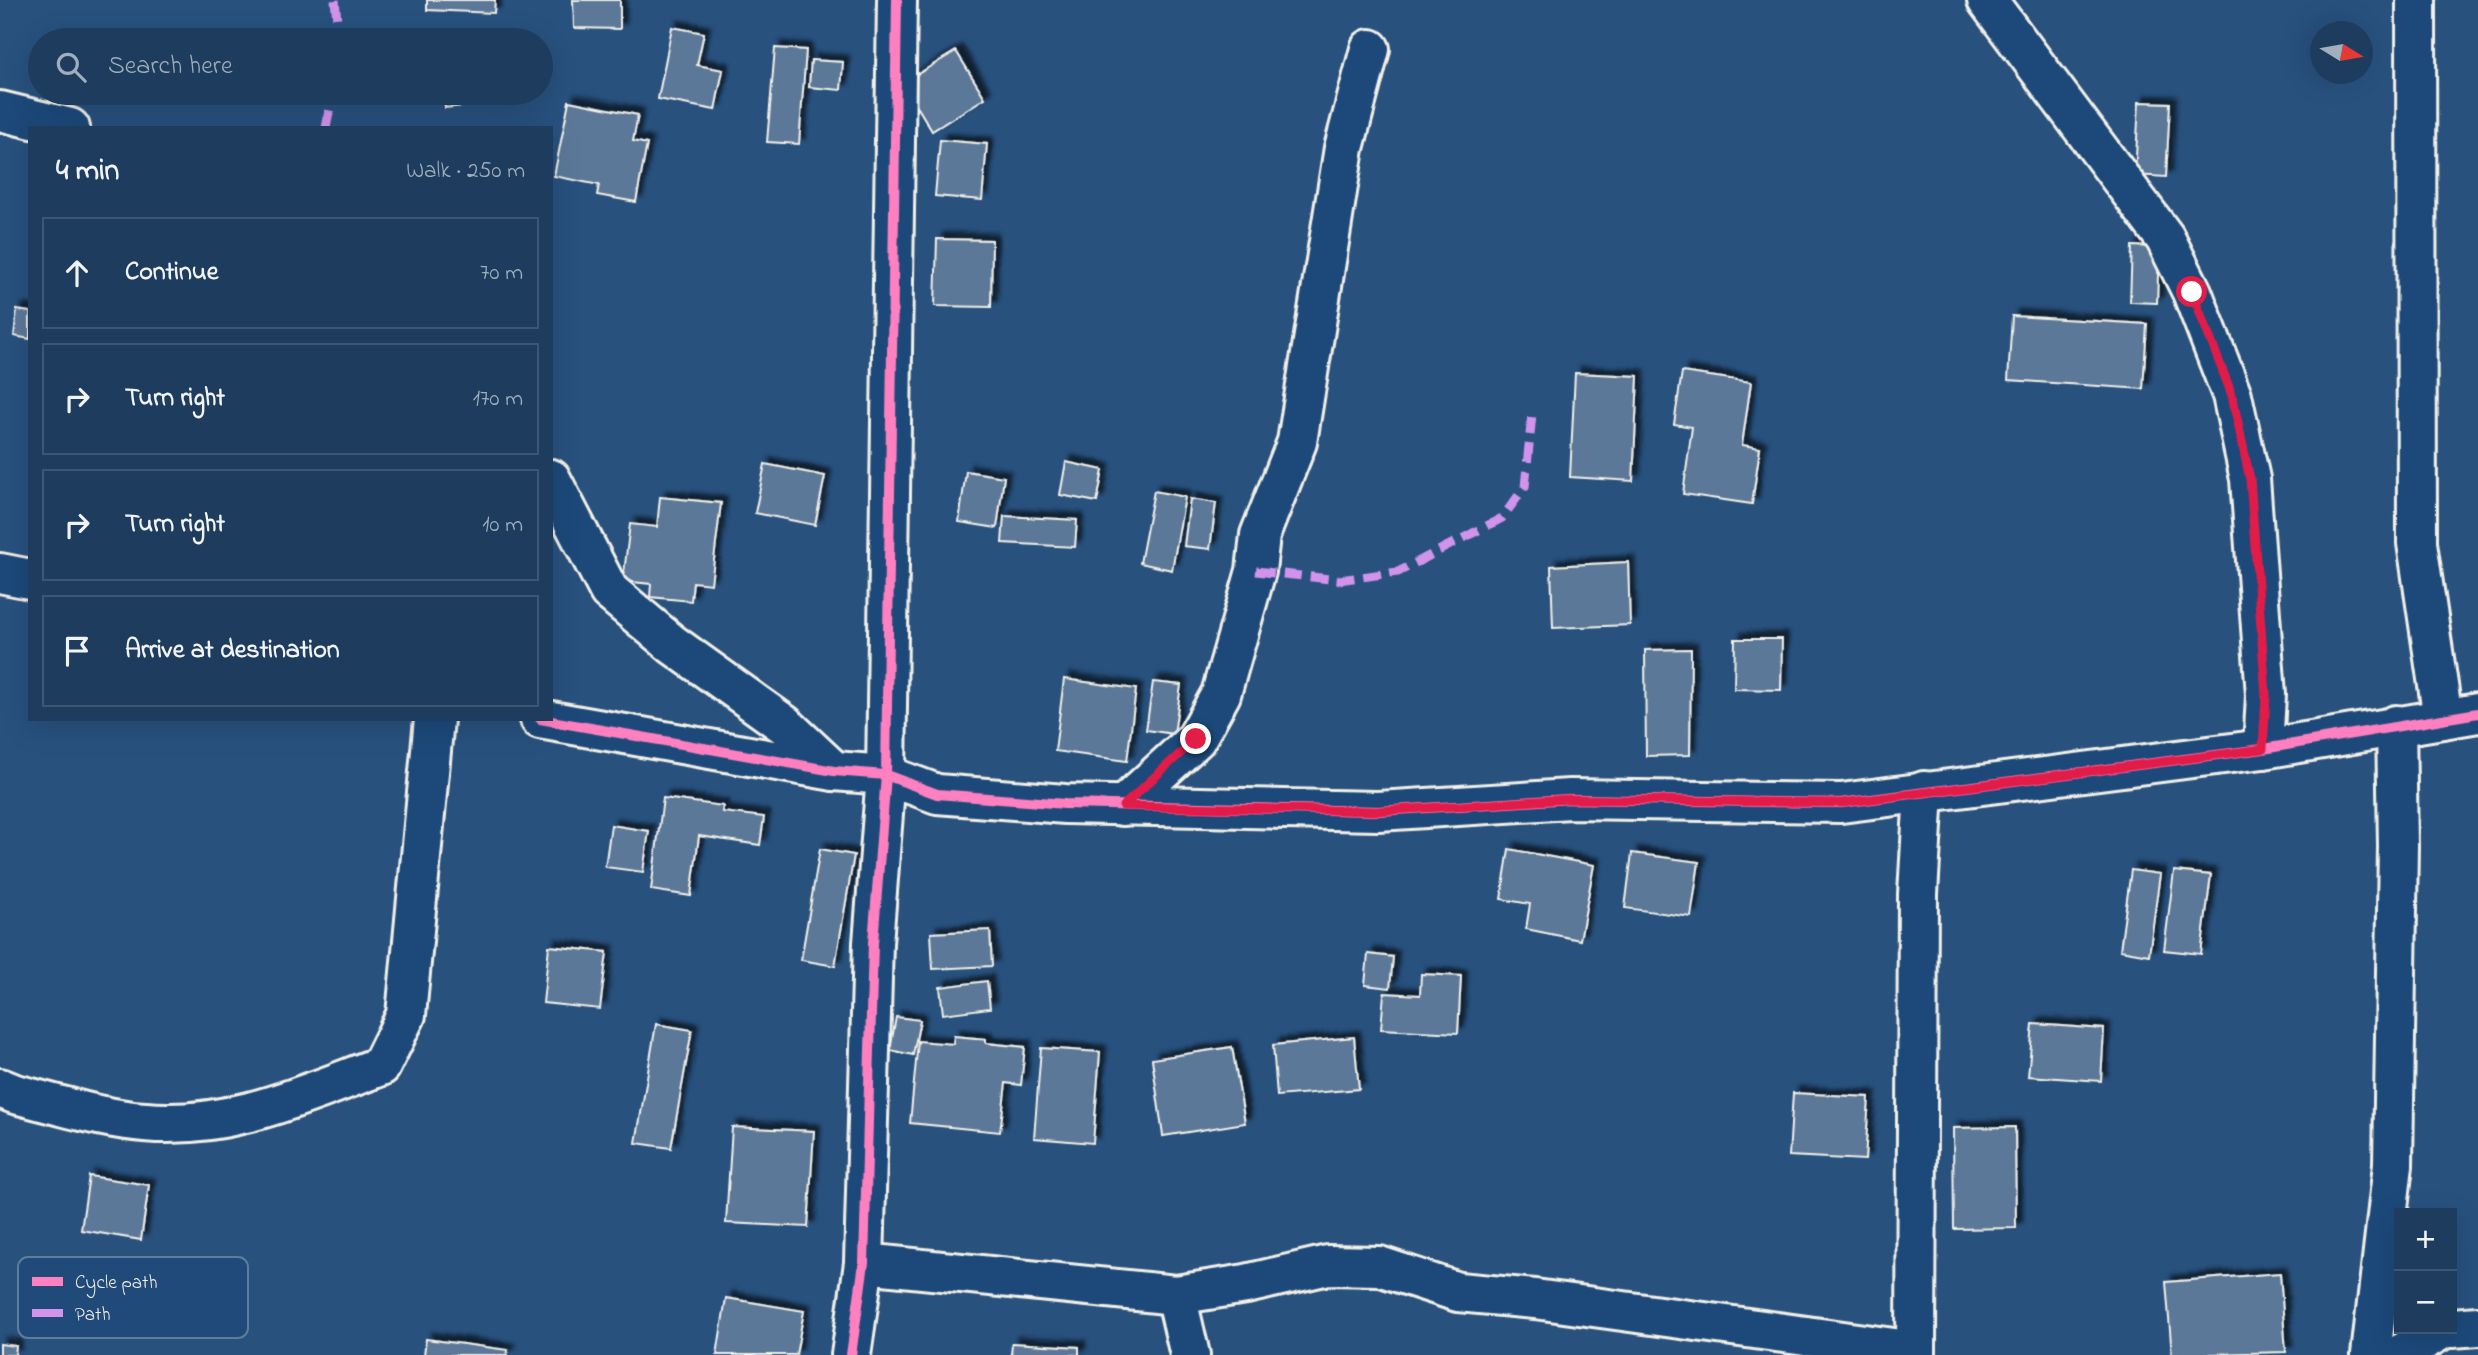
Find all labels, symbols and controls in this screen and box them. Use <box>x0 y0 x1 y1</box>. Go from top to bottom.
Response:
north arrow <box>2310 21 2373 84</box>
search box <box>28 28 553 105</box>
icon: search <box>52 48 90 86</box>
text: Search here <box>108 48 233 86</box>
text: 4 min <box>56 150 119 194</box>
text: Walk · 250 m <box>406 155 525 188</box>
icon: ahead <box>58 254 96 292</box>
text: Continue <box>125 254 218 292</box>
text: 70 m <box>480 257 523 290</box>
route start <box>2176 276 2207 307</box>
icon: right <box>58 380 96 418</box>
text: Turn right <box>125 380 225 418</box>
text: 170 m <box>473 383 523 416</box>
icon: right <box>58 506 96 544</box>
text: Turn right <box>125 506 225 544</box>
text: 10 m <box>482 509 523 542</box>
icon: arrive <box>58 632 96 670</box>
text: Arrive at destination <box>125 632 340 670</box>
route end <box>1180 723 1211 754</box>
map controls <box>2394 1208 2457 1334</box>
button: + <box>2394 1208 2457 1271</box>
legend <box>18 1257 248 1338</box>
text: Cycle path <box>75 1270 157 1298</box>
button: − <box>2394 1271 2457 1334</box>
text: Path <box>75 1302 111 1329</box>

